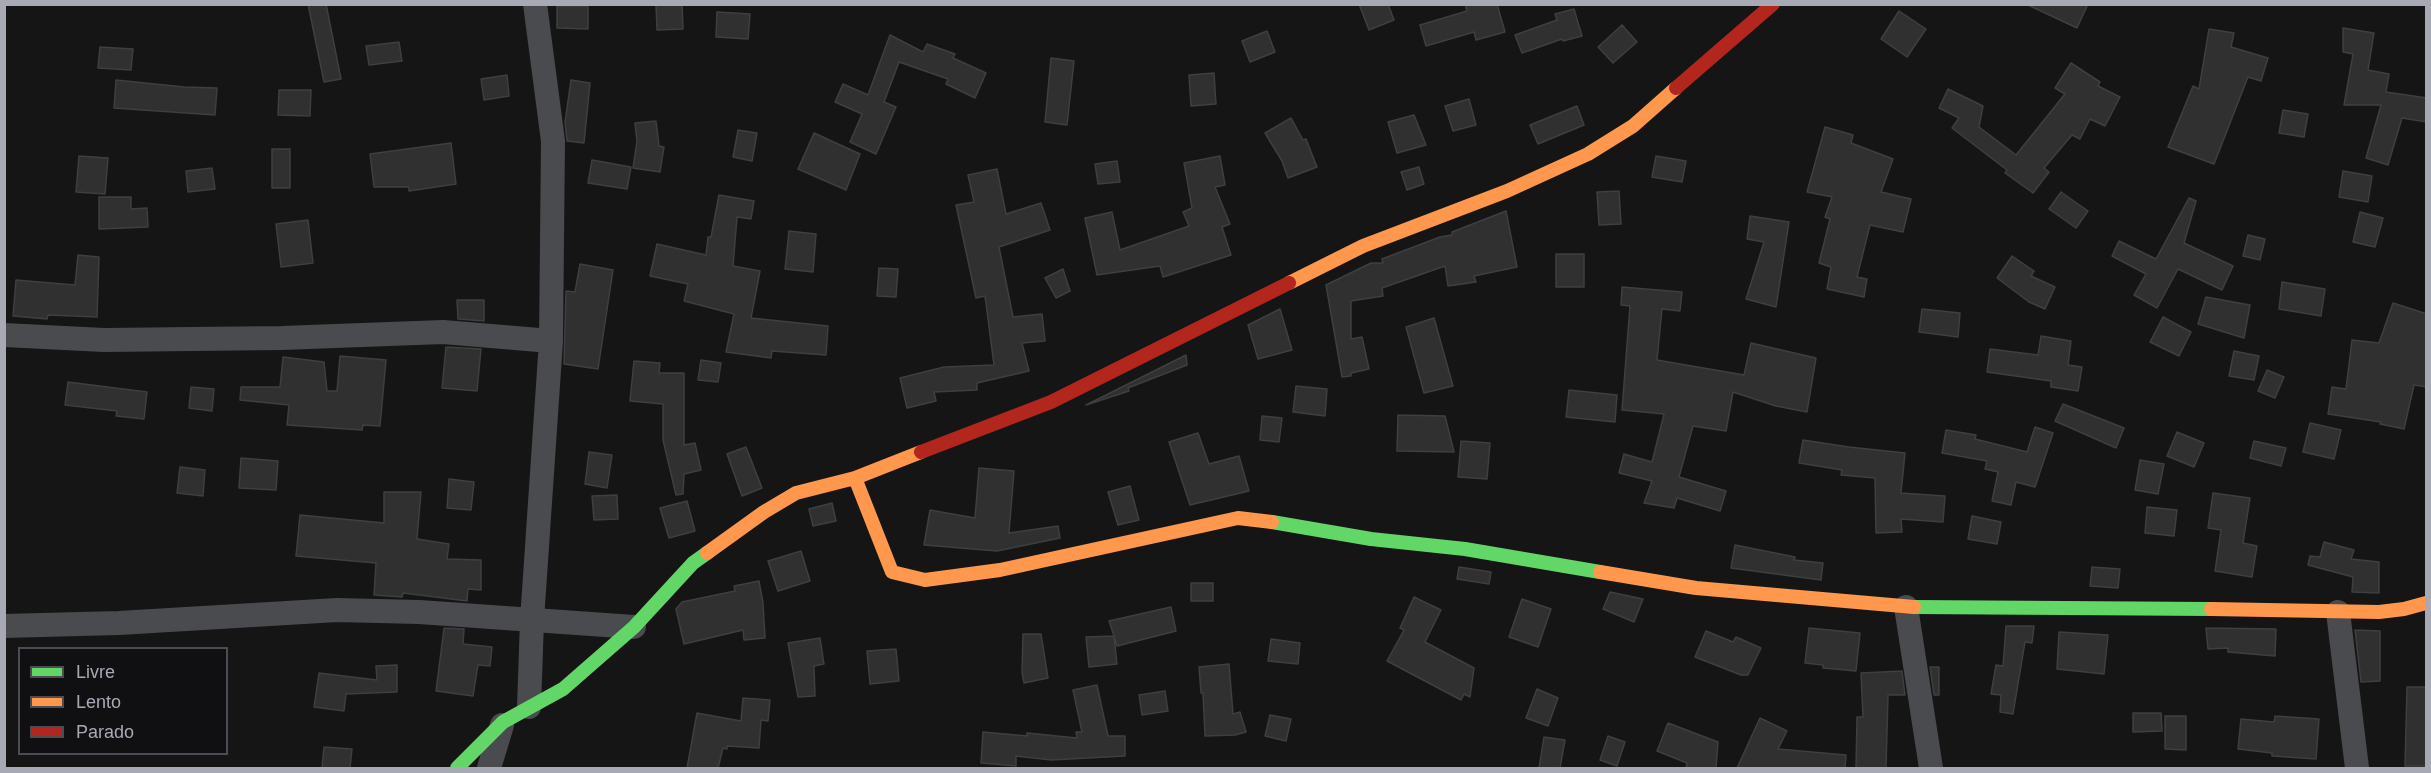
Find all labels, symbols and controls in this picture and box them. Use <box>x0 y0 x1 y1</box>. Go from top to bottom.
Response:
legend <box>18 647 228 755</box>
text: Livre <box>76 662 115 682</box>
text: Lento <box>76 692 121 712</box>
text: Parado <box>76 722 134 742</box>

